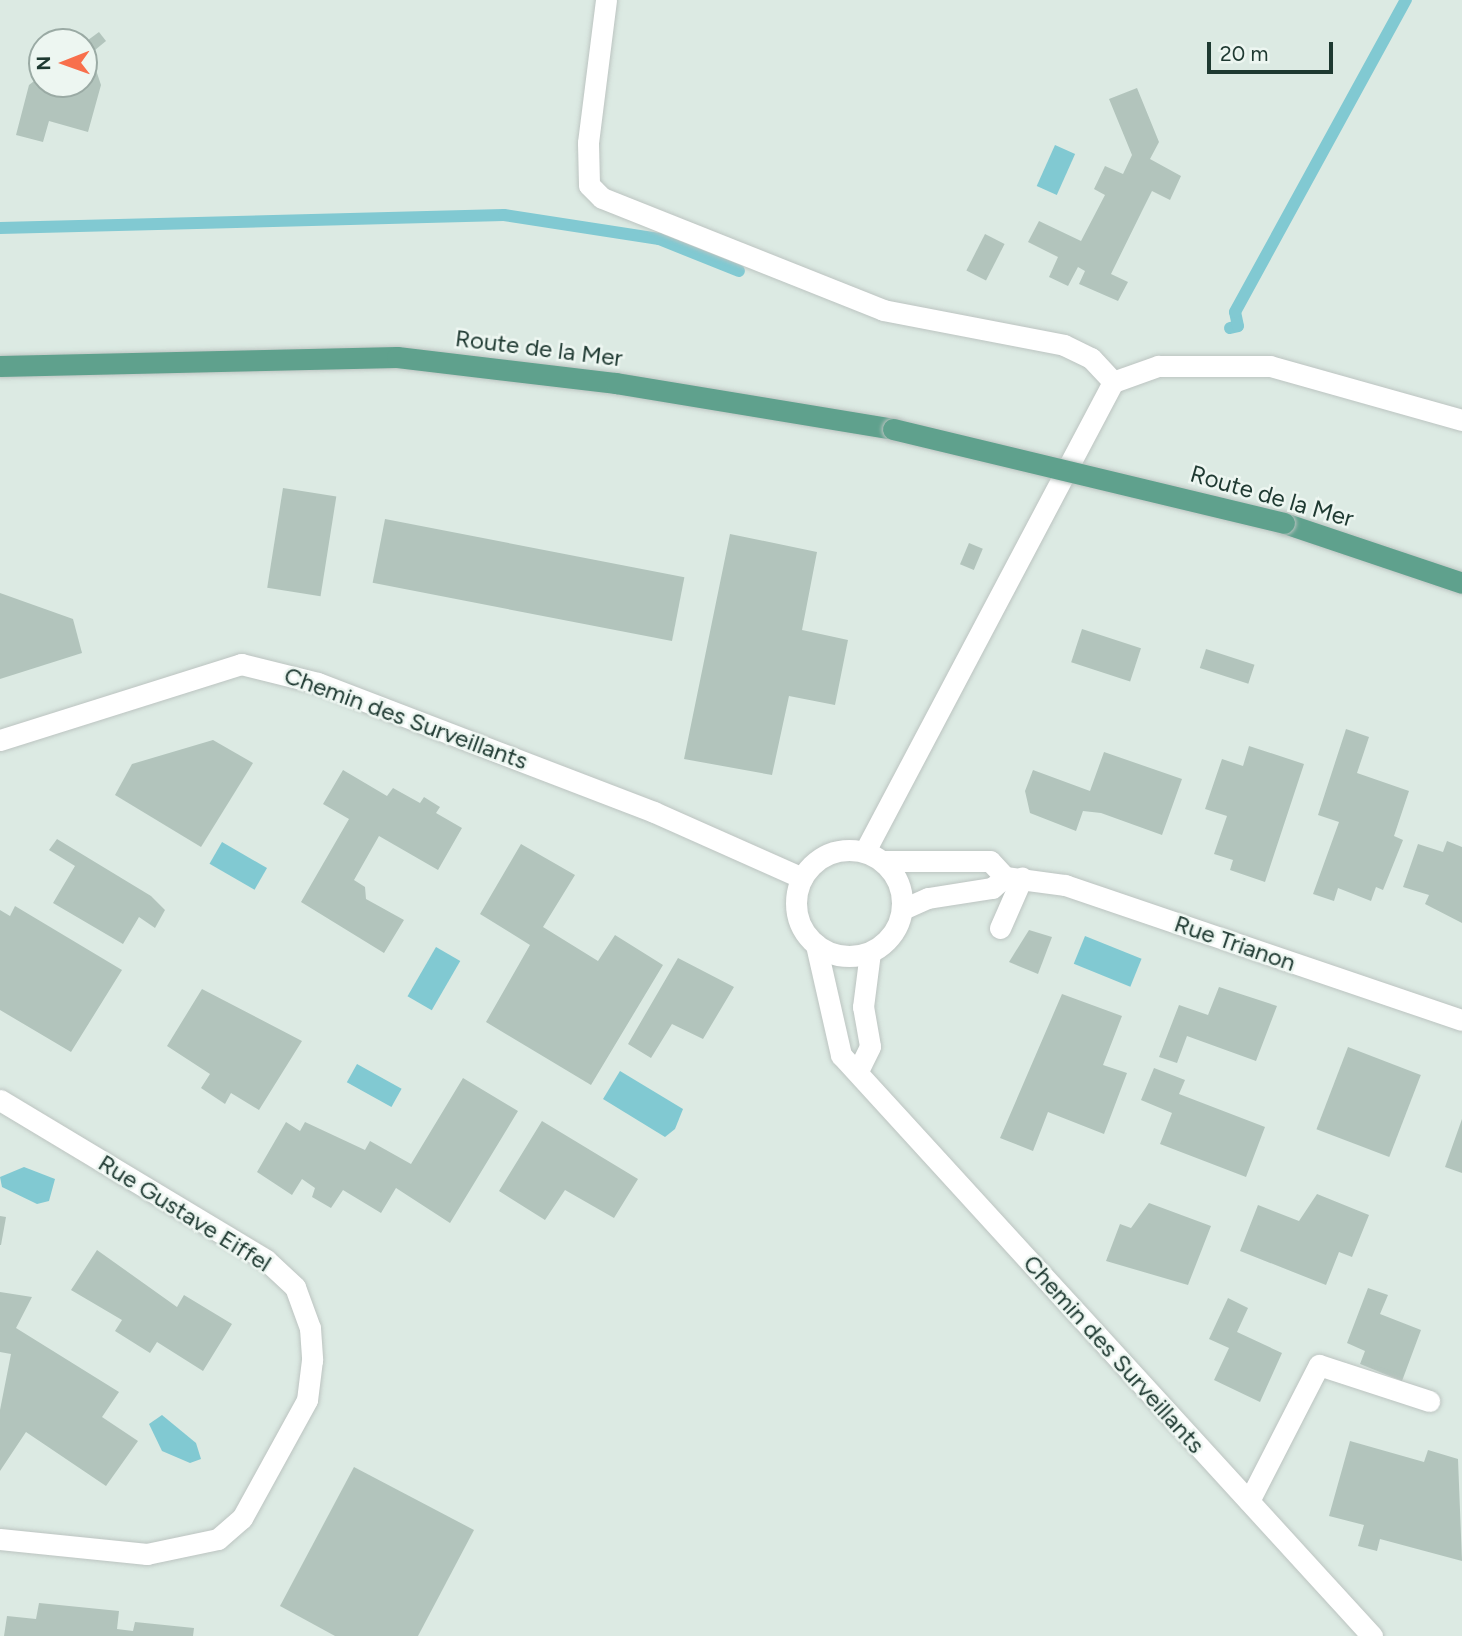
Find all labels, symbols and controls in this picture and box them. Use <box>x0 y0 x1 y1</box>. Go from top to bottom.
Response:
north arrow <box>28 28 98 98</box>
scale bar <box>1210 28 1336 72</box>
text: 20 m <box>1220 41 1268 66</box>
text: N <box>32 56 55 71</box>
street label: Route de la Mer <box>454 323 624 373</box>
street label: Route de la Mer <box>1187 459 1357 533</box>
street label: Chemin des Surveillants <box>280 661 532 775</box>
street label: Rue Trianon <box>1171 909 1299 977</box>
street label: Rue Gustave Eiffel <box>93 1148 277 1278</box>
street label: Chemin des Surveillants <box>1017 1249 1211 1459</box>

